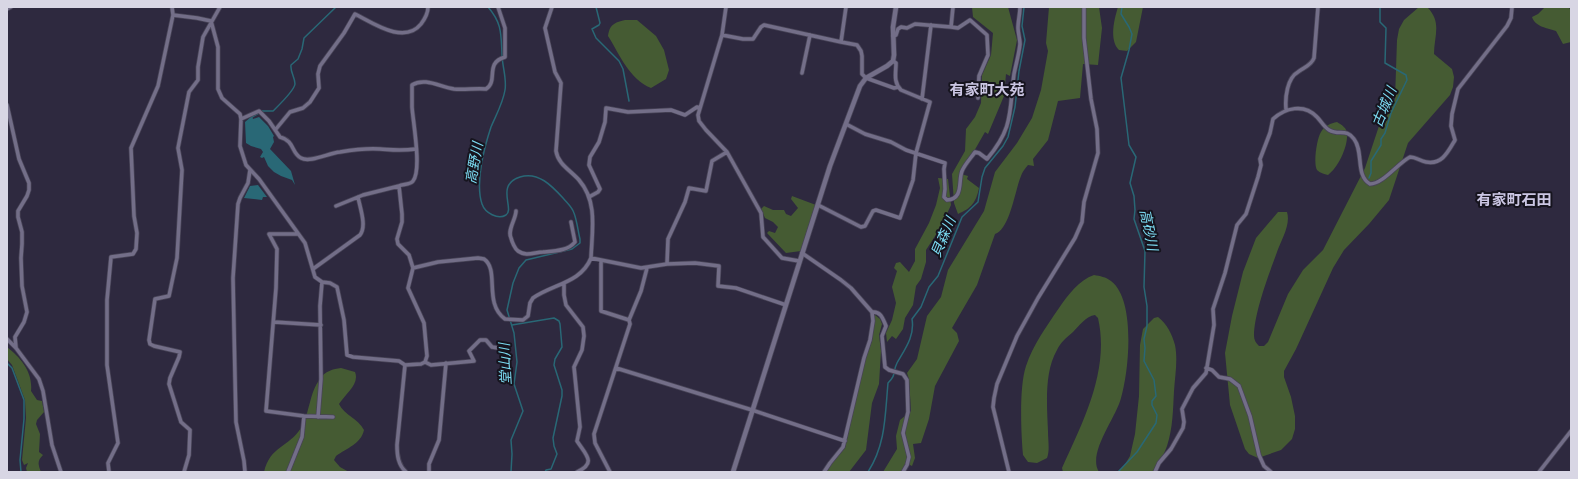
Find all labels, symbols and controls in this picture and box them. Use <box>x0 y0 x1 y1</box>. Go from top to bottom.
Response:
district label: 有家町大苑 <box>949 81 1025 99</box>
water label: 古城川 <box>1368 82 1401 130</box>
water label: 高野川 <box>461 139 487 185</box>
district label: 有家町石田 <box>1476 191 1552 209</box>
water label: 高砂川 <box>1136 208 1162 254</box>
water label: 貝森川 <box>927 212 960 260</box>
water label: 堂山川 <box>495 341 515 385</box>

